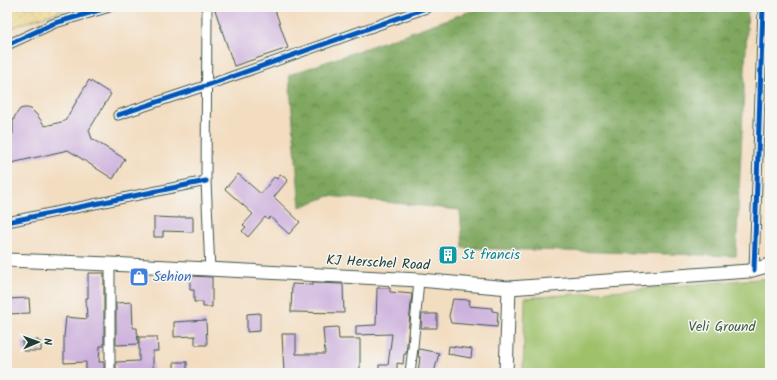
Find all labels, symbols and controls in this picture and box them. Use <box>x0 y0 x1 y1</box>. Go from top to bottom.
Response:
building icon: St francis <box>437 244 459 266</box>
place label: St francis <box>462 244 520 266</box>
street label: KJ Herschel Road <box>326 249 431 277</box>
shop icon: Sehion <box>128 266 150 288</box>
place label: Sehion <box>153 266 191 288</box>
park label: Veli Ground <box>689 316 756 338</box>
north arrow <box>18 322 58 362</box>
text: N <box>38 338 56 346</box>

